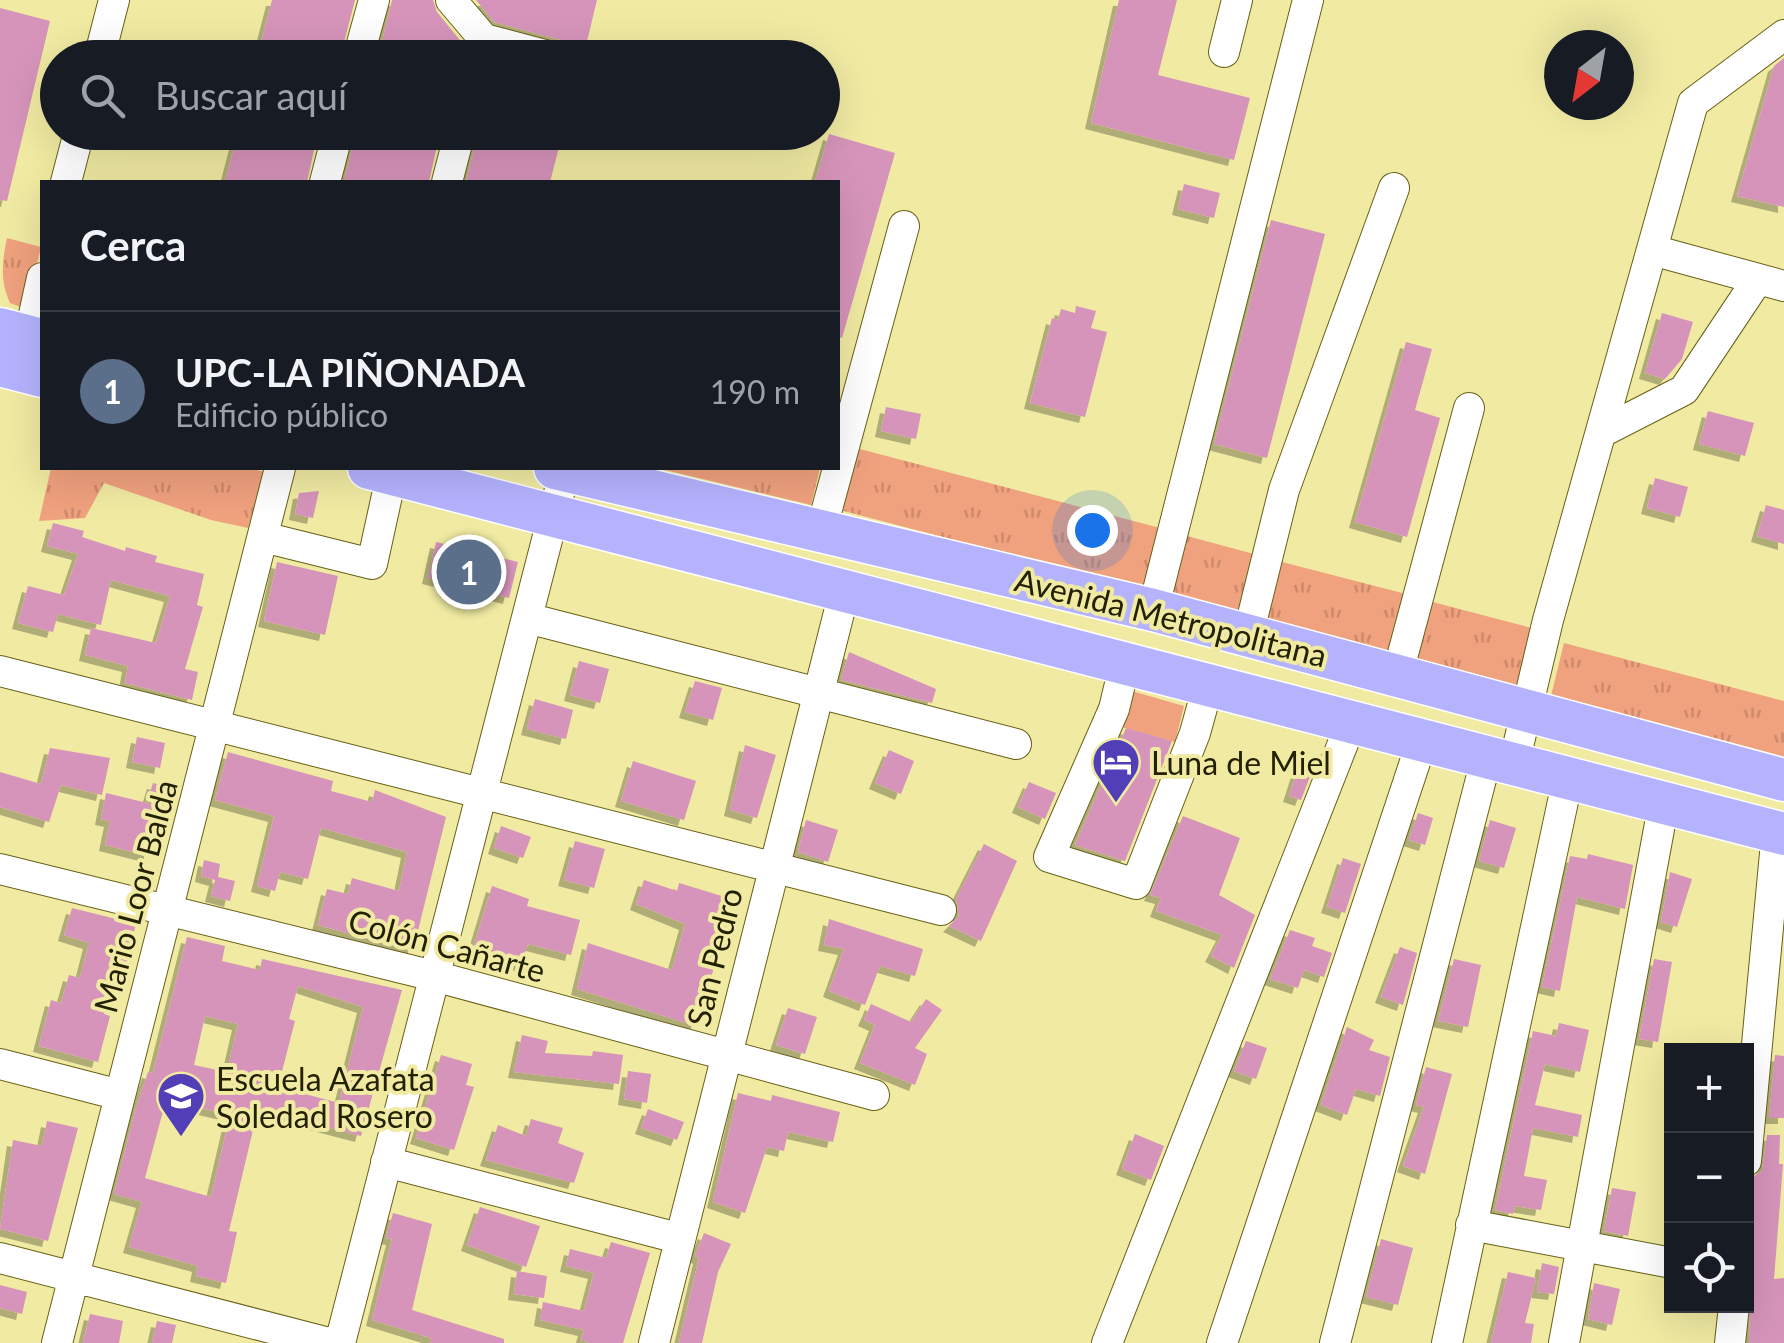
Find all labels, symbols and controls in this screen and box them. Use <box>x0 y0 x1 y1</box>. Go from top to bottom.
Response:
north arrow <box>1544 30 1634 120</box>
search box <box>40 40 840 150</box>
icon: search <box>75 68 130 123</box>
text: Buscar aquí <box>155 72 347 118</box>
text: Cerca <box>80 220 186 270</box>
text: UPC-LA PIÑONADA <box>175 349 525 395</box>
text: 1 <box>103 372 122 411</box>
text: 190 m <box>710 372 800 411</box>
text: Edificio público <box>175 395 388 434</box>
your location <box>1067 505 1118 556</box>
pin: 1 <box>436 534 502 610</box>
street label: Avenida Metropolitana <box>1011 559 1331 675</box>
hotel icon: Luna de Miel <box>1090 736 1142 804</box>
place label: Luna de Miel <box>1151 743 1331 782</box>
street label: Mario Loor Balda <box>85 775 185 1017</box>
street label: San Pedro <box>678 884 750 1030</box>
street label: Colón Cañarte <box>344 900 550 990</box>
map controls <box>1664 1043 1754 1313</box>
button: + <box>1664 1043 1754 1133</box>
place label: Escuela Azafata Soledad Rosero <box>216 1059 435 1135</box>
school or university icon: Escuela Azafata Soledad Rosero <box>155 1070 207 1138</box>
button: − <box>1664 1133 1754 1223</box>
button: locate <box>1664 1223 1754 1313</box>

